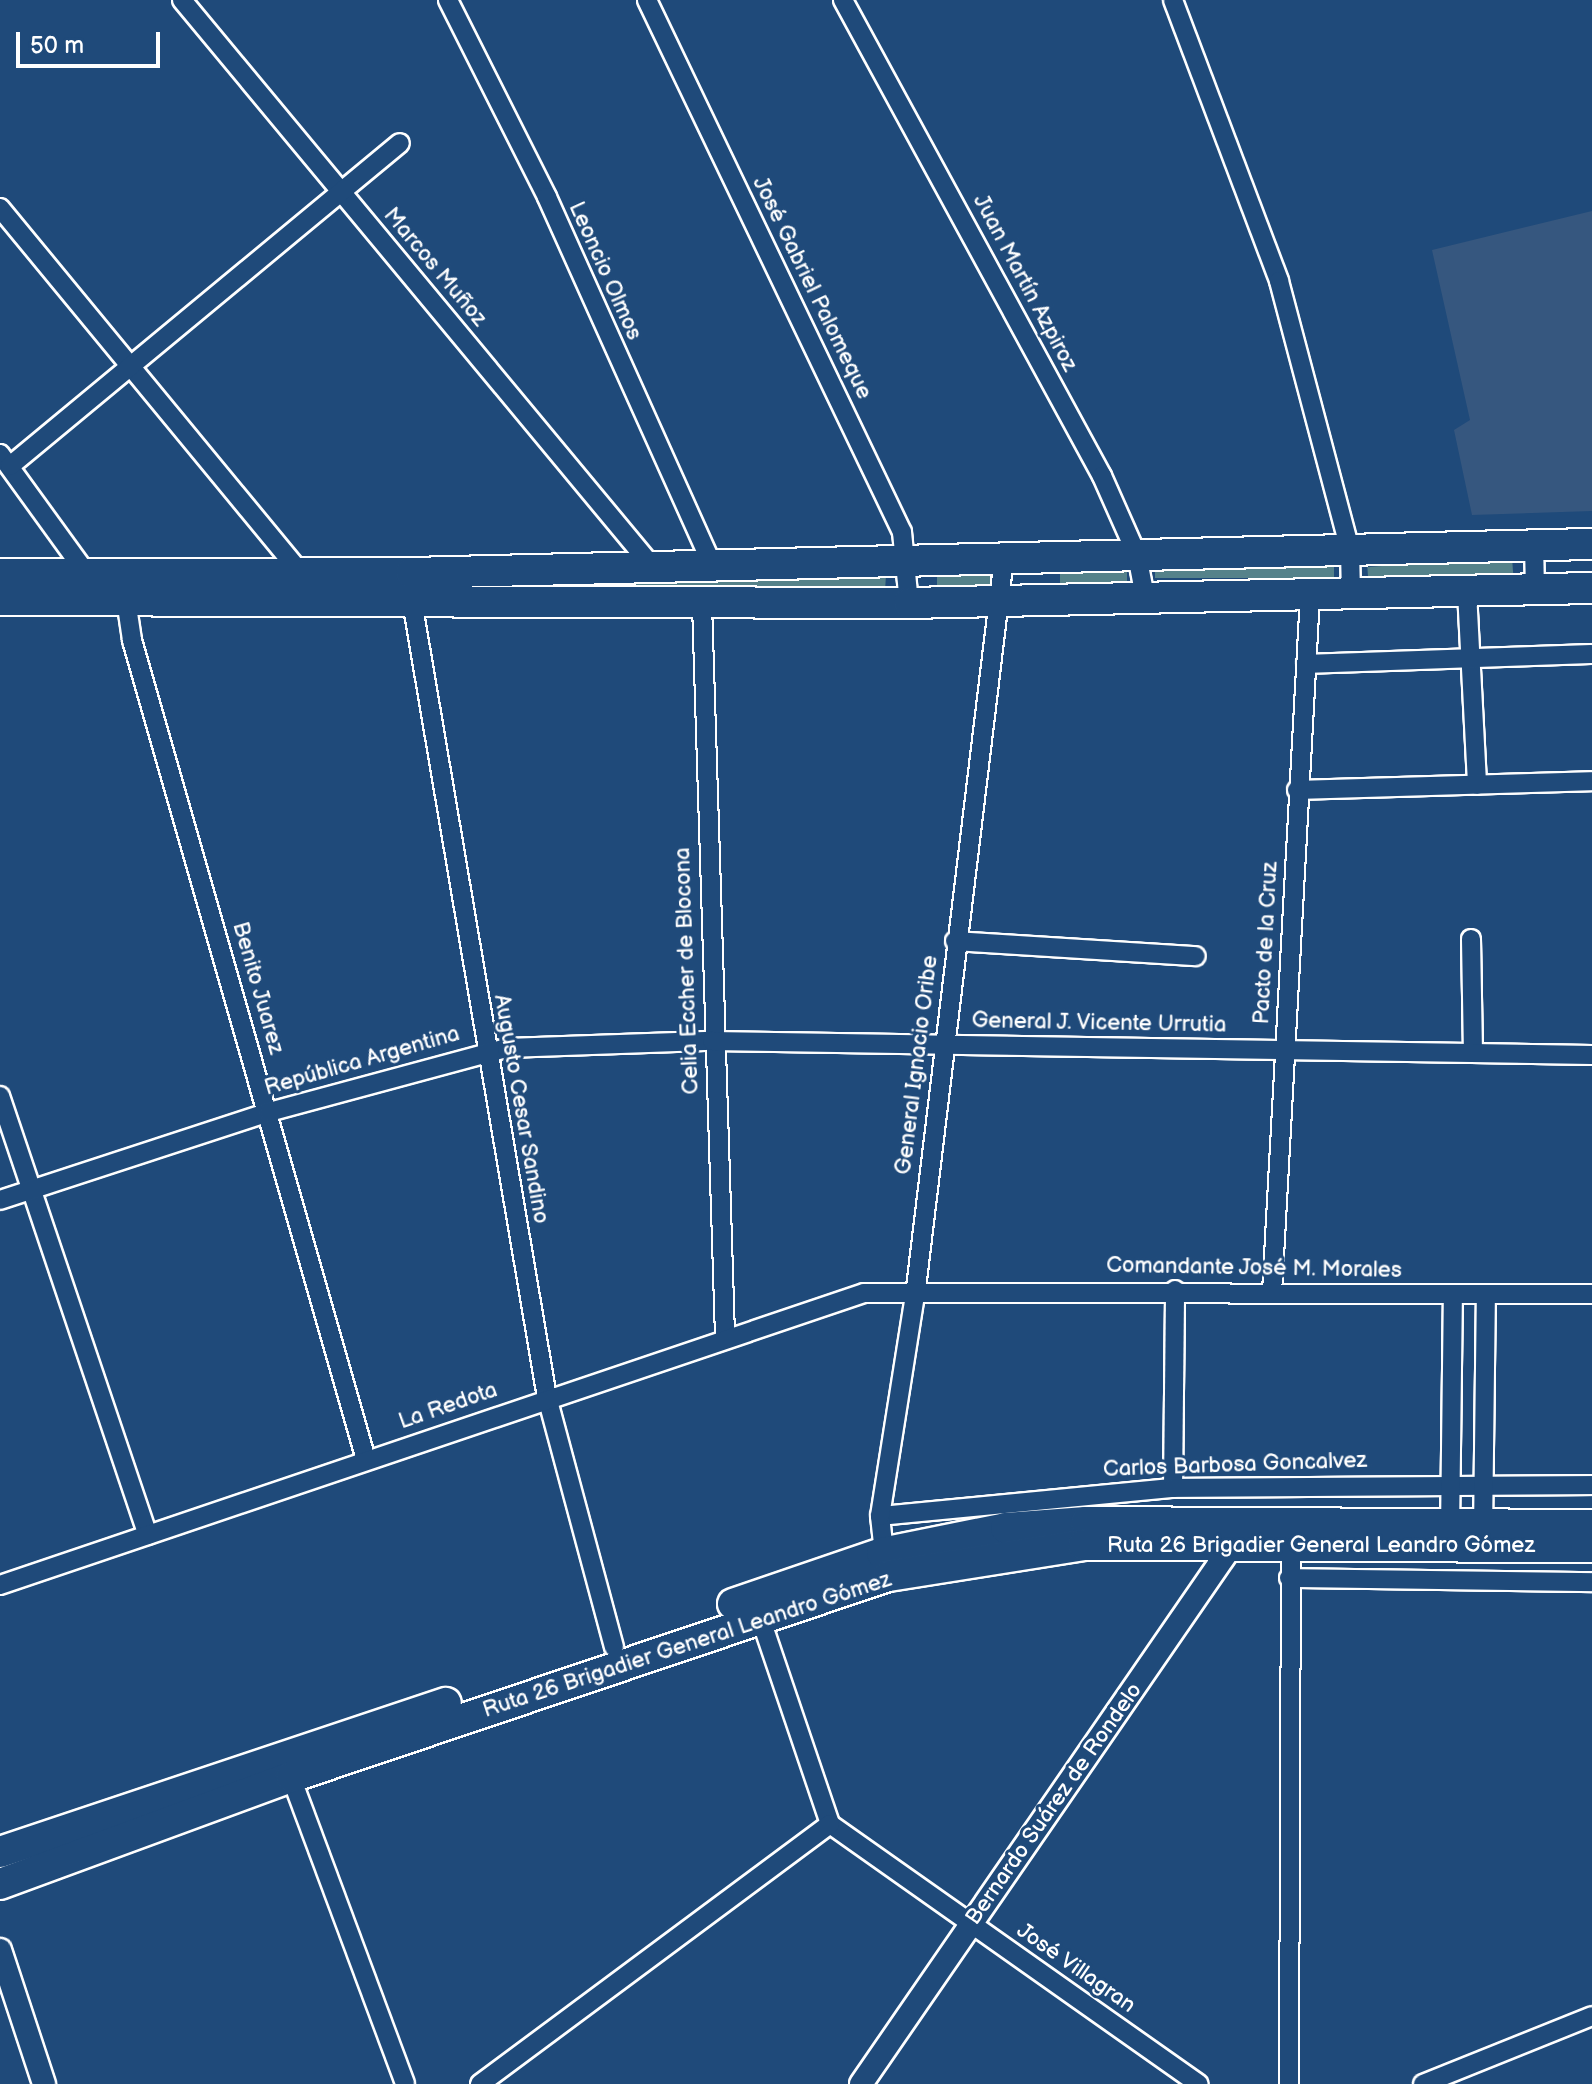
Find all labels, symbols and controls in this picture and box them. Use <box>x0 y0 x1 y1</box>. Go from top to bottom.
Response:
scale bar <box>20 16 164 66</box>
text: 50 m <box>30 31 84 60</box>
street label: José Gabriel Palomeque <box>747 173 877 403</box>
street label: Juan Martín Azpiroz <box>967 190 1083 376</box>
street label: Leoncio Olmos <box>563 198 647 344</box>
street label: Marcos Muñoz <box>378 202 492 332</box>
street label: Celia Eccher de Blocona <box>669 847 705 1095</box>
street label: Pacto de la Cruz <box>1249 861 1283 1025</box>
street label: Benito Juarez <box>226 918 290 1058</box>
street label: General Ignacio Oribe <box>890 954 944 1176</box>
street label: Augusto Cesar Sandino <box>488 992 554 1226</box>
street label: General J. Vicente Urrutia <box>971 1008 1227 1038</box>
street label: República Argentina <box>261 1021 463 1101</box>
street label: Comandante José M. Morales <box>1105 1252 1403 1284</box>
street label: La Redota <box>395 1377 501 1435</box>
street label: Carlos Barbosa Goncalvez <box>1103 1447 1367 1483</box>
street label: Ruta 26 Brigadier General Leandro Gómez <box>1107 1533 1535 1559</box>
street label: Ruta 26 Brigadier General Leandro Gómez <box>479 1566 895 1724</box>
street label: Bernardo Suárez de Rondelo <box>960 1678 1148 1930</box>
street label: José Villagran <box>1011 1917 1141 2019</box>

